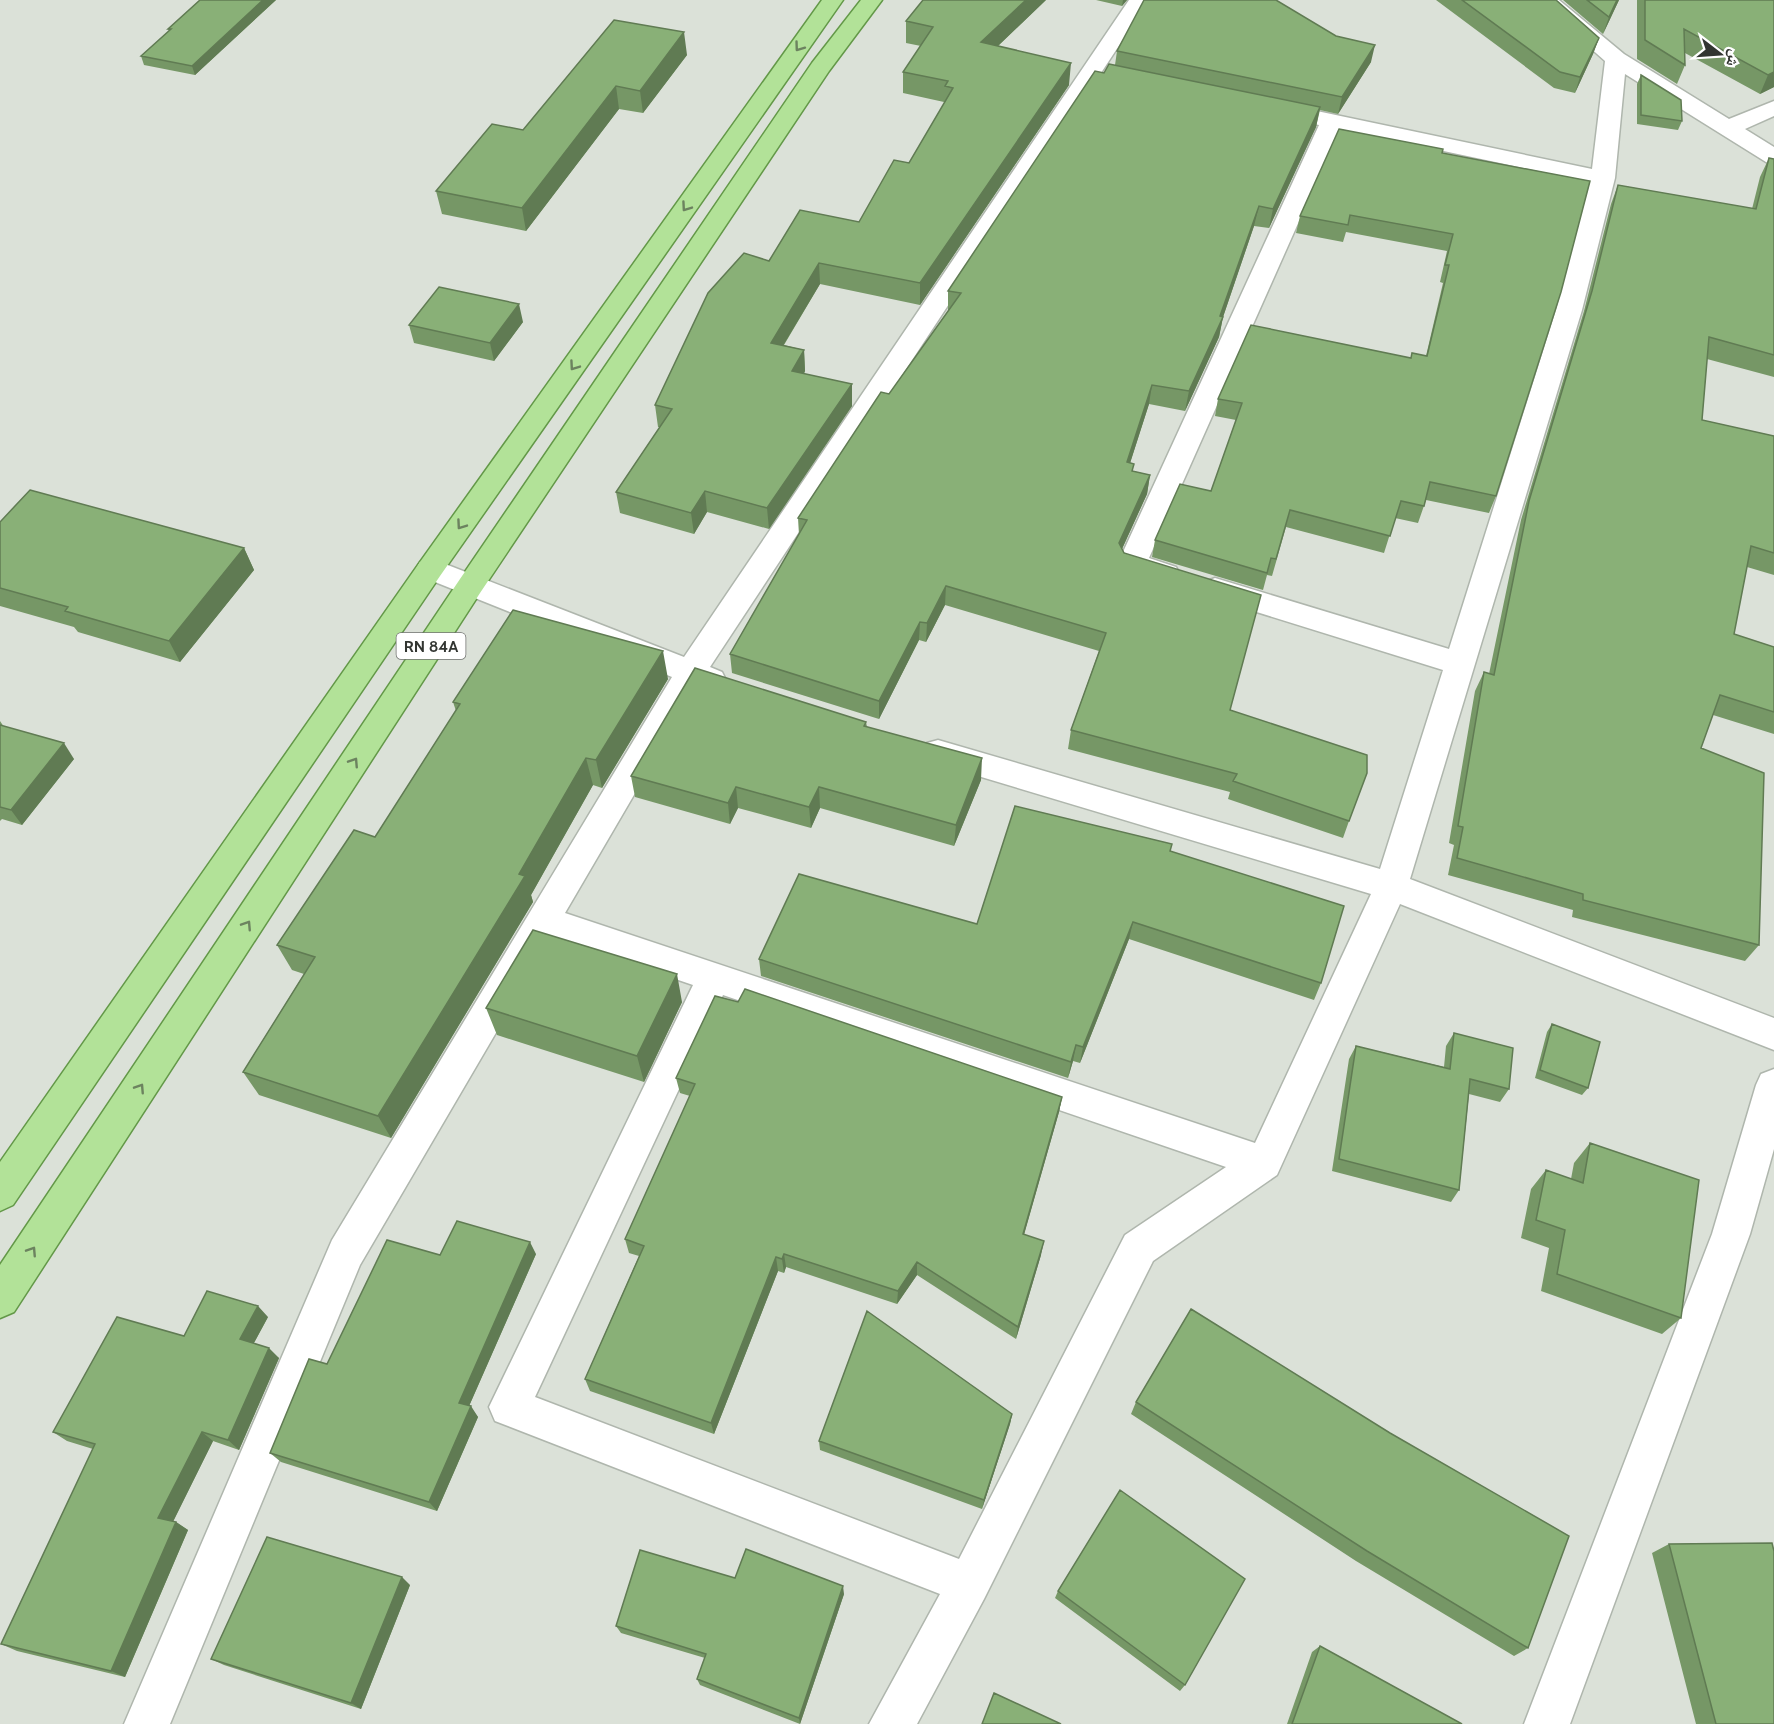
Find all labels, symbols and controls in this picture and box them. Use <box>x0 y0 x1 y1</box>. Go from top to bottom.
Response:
north arrow <box>1690 24 1750 84</box>
one-way arrow <box>795 41 806 52</box>
text: ش <box>1722 47 1745 69</box>
one-way arrow <box>682 200 693 211</box>
one-way arrow <box>570 359 581 370</box>
one-way arrow <box>457 519 468 530</box>
road number: RN 84A <box>396 633 466 659</box>
one-way arrow <box>347 758 358 769</box>
one-way arrow <box>240 921 251 932</box>
one-way arrow <box>132 1084 144 1094</box>
one-way arrow <box>25 1246 36 1257</box>

